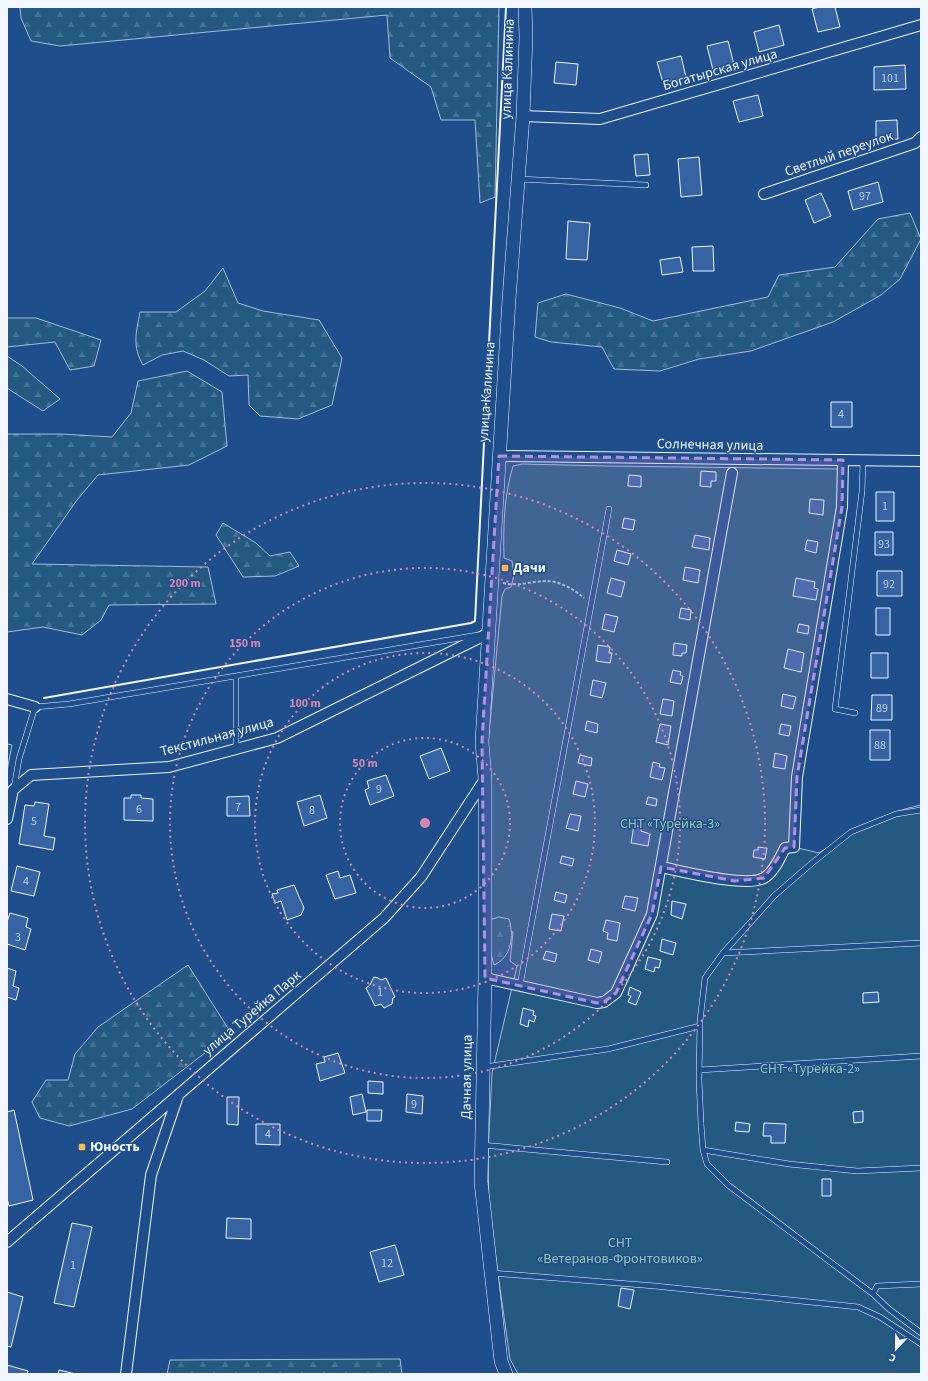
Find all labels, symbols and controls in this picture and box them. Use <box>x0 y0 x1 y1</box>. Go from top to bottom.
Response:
street label: улица Калинина <box>496 18 520 120</box>
street label: Богатырская улица <box>660 44 780 96</box>
house number: 101 <box>881 70 899 87</box>
street label: Светлый переулок <box>782 126 896 182</box>
house number: 97 <box>859 188 871 205</box>
street label: улица Калинина <box>474 341 500 443</box>
house number: 4 <box>838 406 844 423</box>
street label: Солнечная улица <box>657 434 763 456</box>
house number: 1 <box>882 498 888 515</box>
house number: 93 <box>878 536 890 553</box>
place label: Дачи <box>513 558 546 578</box>
marker: Дачи <box>500 563 510 573</box>
text: 200 m <box>169 575 201 592</box>
house number: 92 <box>883 576 895 593</box>
text: 150 m <box>229 635 261 652</box>
text: 100 m <box>289 695 321 712</box>
house number: 89 <box>876 700 888 717</box>
street label: Текстильная улица <box>158 712 276 762</box>
house number: 88 <box>874 737 886 754</box>
text: 50 m <box>352 755 378 772</box>
house number: 9 <box>376 781 382 798</box>
house number: 7 <box>235 799 241 816</box>
house number: 6 <box>136 801 142 818</box>
house number: 8 <box>309 802 315 819</box>
house number: 5 <box>31 813 37 830</box>
park label: СНТ «Турейка-3» <box>620 814 720 834</box>
centre of rings <box>418 816 432 830</box>
house number: 4 <box>23 873 29 890</box>
house number: 3 <box>15 929 21 946</box>
street label: улица Турейка Парк <box>198 966 306 1060</box>
house number: 1 <box>377 984 383 1001</box>
street label: Дачная улица <box>456 1034 478 1120</box>
park label: СНТ «Турейка-2» <box>760 1059 860 1079</box>
house number: 9 <box>411 1096 417 1113</box>
house number: 4 <box>265 1126 271 1143</box>
place label: Юность <box>90 1137 140 1157</box>
marker: Юность <box>77 1142 87 1152</box>
park label: СНТ «Ветеранов-Фронтовиков» <box>537 1233 703 1269</box>
house number: 12 <box>381 1255 393 1272</box>
house number: 1 <box>70 1257 76 1274</box>
north arrow <box>876 1329 916 1369</box>
text: С <box>886 1349 898 1366</box>

